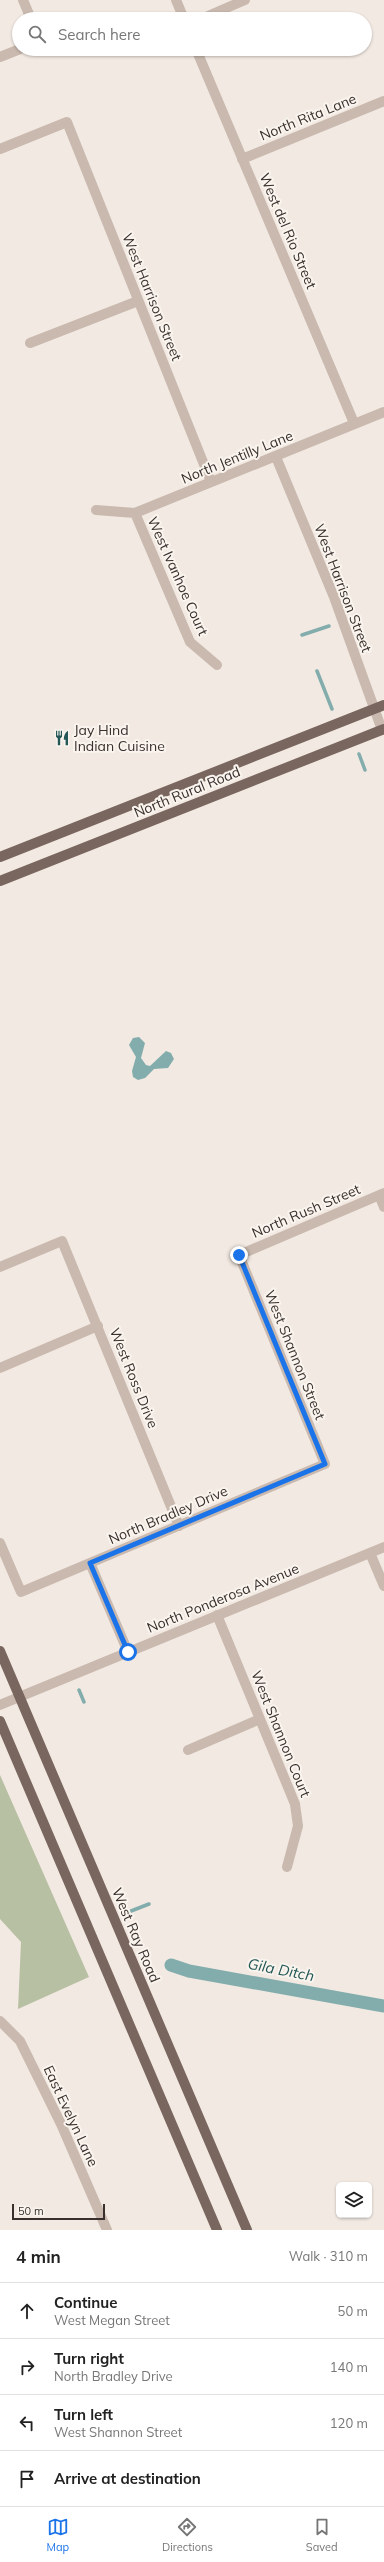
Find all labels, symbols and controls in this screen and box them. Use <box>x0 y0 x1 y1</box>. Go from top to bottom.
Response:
search box <box>12 12 372 56</box>
icon: search <box>26 23 48 45</box>
text: Search here <box>58 25 140 44</box>
street label: North Rita Lane <box>257 89 359 145</box>
street label: West del Rio Street <box>255 170 321 292</box>
street label: West Harrison Street <box>118 231 186 363</box>
street label: North Jentilly Lane <box>178 426 296 488</box>
street label: West Ivanhoe Court <box>144 514 212 638</box>
street label: West Harrison Street <box>310 521 376 655</box>
place label: Jay Hind Indian Cuisine <box>74 721 165 755</box>
restaurant icon: Jay Hind Indian Cuisine <box>53 729 71 747</box>
street label: North Rural Road <box>131 762 243 822</box>
street label: North Rush Street <box>249 1180 363 1242</box>
route end <box>230 1246 248 1264</box>
street label: West Shannon Street <box>261 1288 329 1422</box>
street label: West Ross Drive <box>106 1325 162 1431</box>
street label: North Bradley Drive <box>106 1482 230 1548</box>
street label: North Ponderosa Avenue <box>144 1559 302 1637</box>
route start <box>119 1643 137 1661</box>
street label: West Shannon Court <box>247 1668 315 1800</box>
street label: West Ray Road <box>108 1885 164 1985</box>
water label: Gila Ditch <box>246 1954 316 1985</box>
street label: East Evelyn Lane <box>40 2063 102 2169</box>
map controls <box>336 2182 372 2218</box>
button: layers <box>336 2182 372 2218</box>
scale bar <box>12 2202 105 2221</box>
text: 50 m <box>18 2204 44 2218</box>
text: 4 min <box>16 2246 61 2267</box>
text: Walk · 310 m <box>289 2248 368 2264</box>
text: Continue <box>54 2293 117 2312</box>
icon: ahead <box>16 2300 38 2322</box>
text: 50 m <box>338 2303 368 2319</box>
text: West Megan Street <box>54 2312 170 2328</box>
text: Turn right <box>54 2349 124 2368</box>
icon: right <box>16 2356 38 2378</box>
text: 140 m <box>330 2359 368 2375</box>
text: North Bradley Drive <box>54 2368 173 2384</box>
text: Turn left <box>54 2405 113 2424</box>
icon: left <box>16 2412 38 2434</box>
text: 120 m <box>330 2415 368 2431</box>
text: West Shannon Street <box>54 2424 182 2440</box>
icon: arrive <box>16 2468 38 2490</box>
text: Arrive at destination <box>54 2469 201 2488</box>
tab: Map <box>46 2516 69 2554</box>
tab: Directions <box>162 2516 213 2554</box>
tab: Saved <box>306 2516 338 2554</box>

